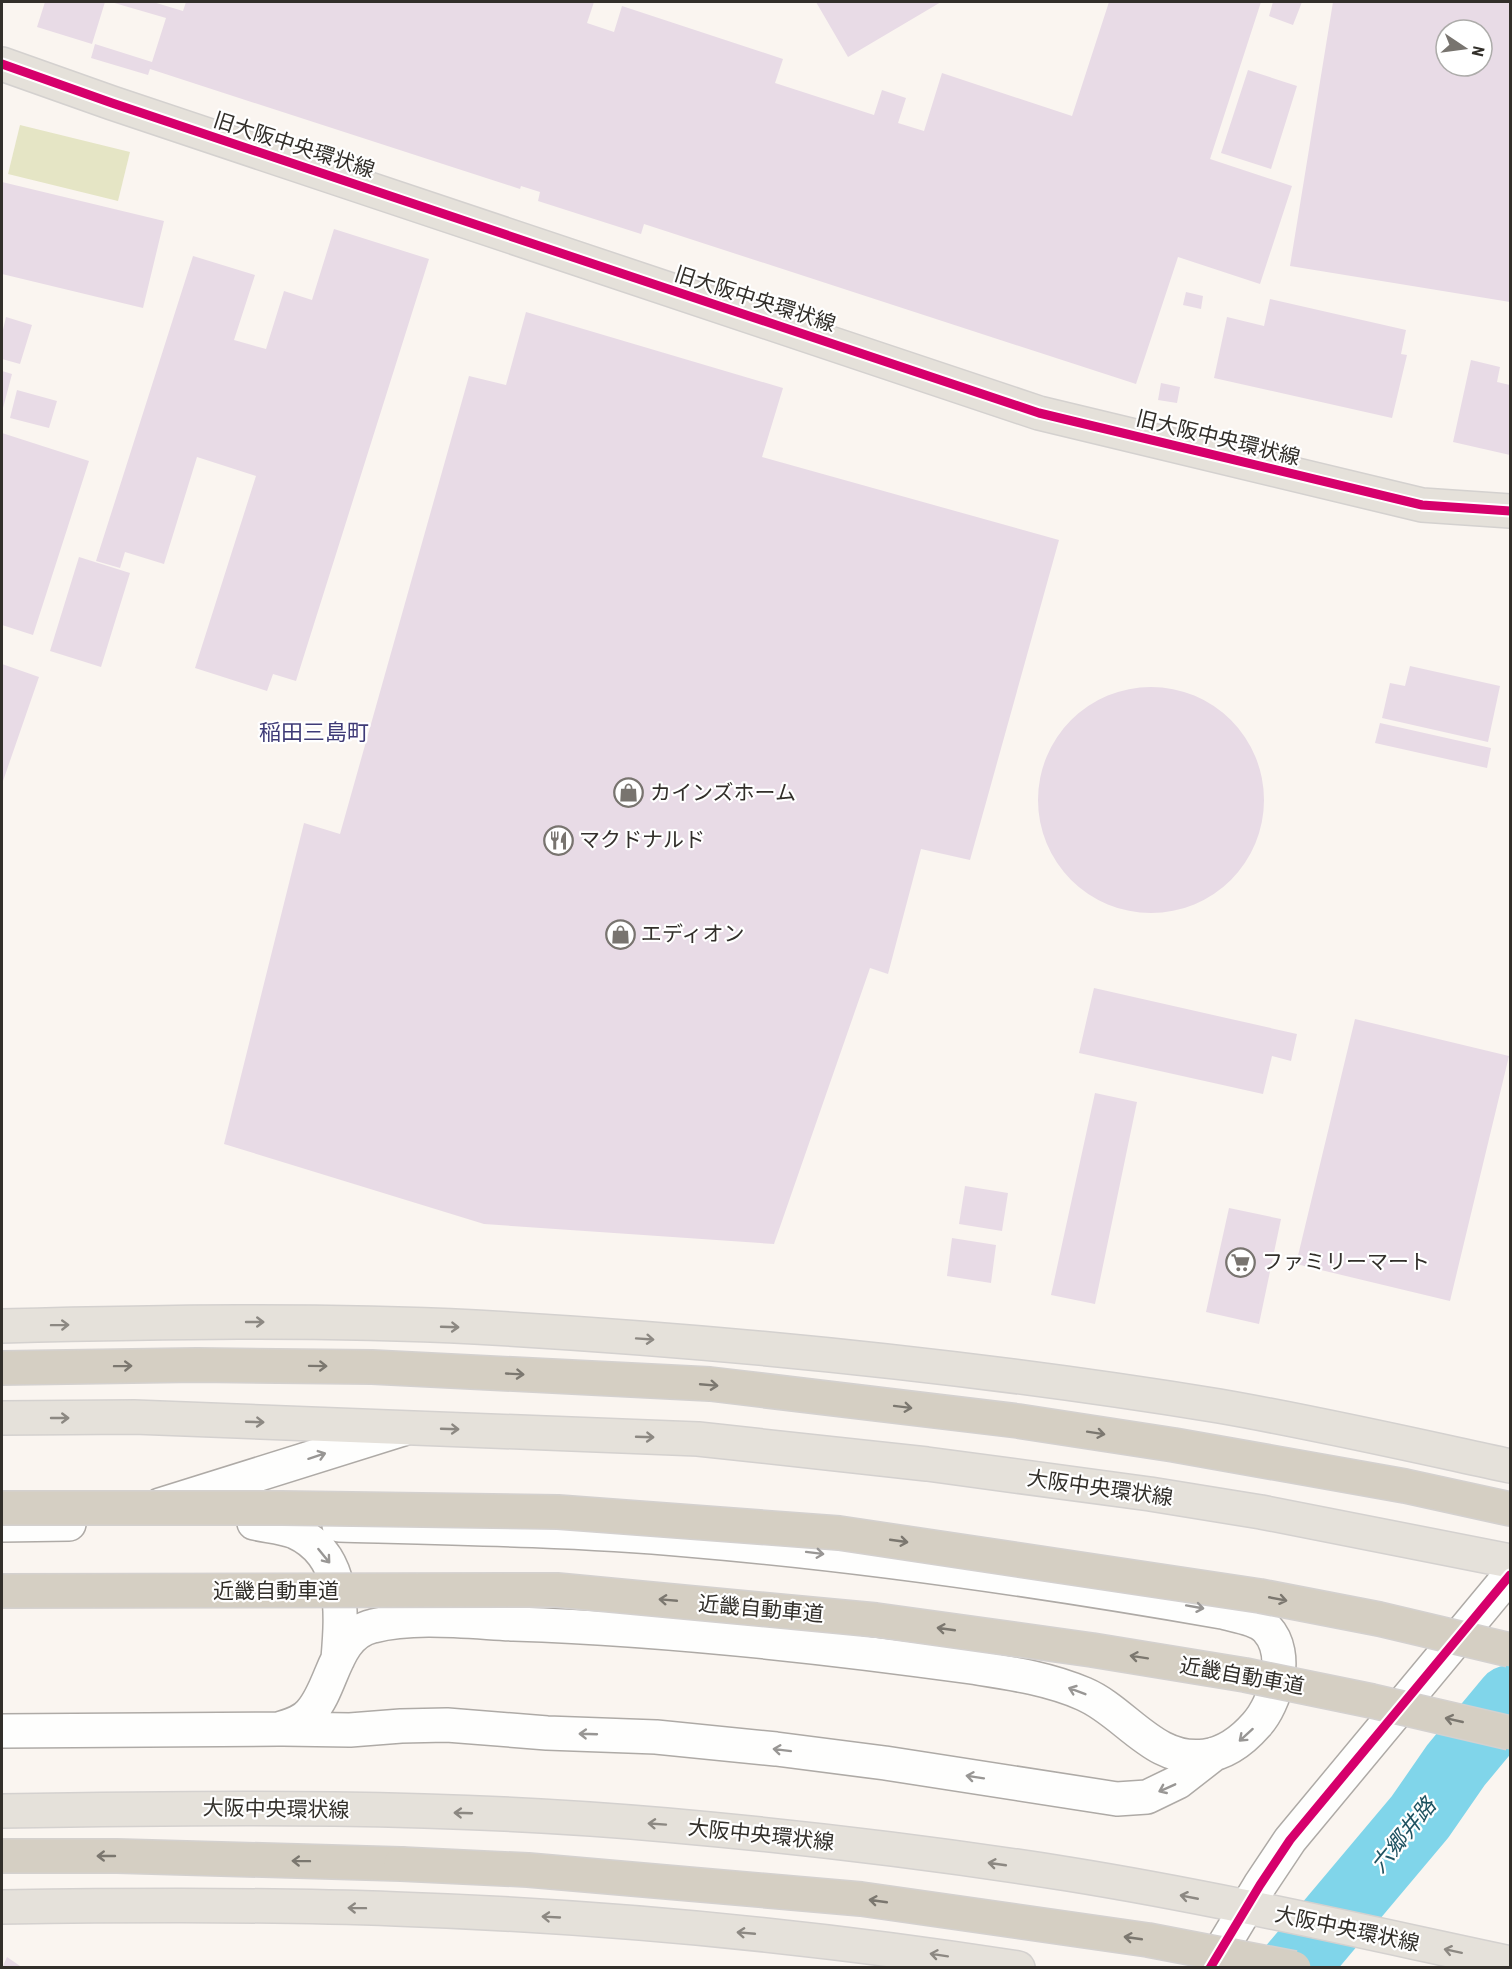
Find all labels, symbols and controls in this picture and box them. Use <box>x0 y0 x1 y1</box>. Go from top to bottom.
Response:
north arrow <box>1434 18 1494 78</box>
text: N <box>1468 44 1488 58</box>
street label: 旧大阪中央環状線 <box>210 108 378 182</box>
street label: 旧大阪中央環状線 <box>671 262 839 336</box>
street label: 旧大阪中央環状線 <box>1134 406 1302 470</box>
district label: 稲田三島町 <box>259 720 369 745</box>
shop icon: カインズホーム <box>613 777 645 809</box>
place label: カインズホーム <box>650 781 796 805</box>
restaurant icon: マクドナルド <box>542 824 574 856</box>
place label: マクドナルド <box>579 828 705 852</box>
shop icon: エディオン <box>604 918 636 950</box>
place label: エディオン <box>641 922 745 946</box>
supermarket icon: ファミリーマート <box>1225 1246 1257 1278</box>
place label: ファミリーマート <box>1262 1250 1430 1274</box>
one-way arrow <box>244 1316 264 1328</box>
one-way arrow <box>49 1319 69 1330</box>
one-way arrow <box>439 1321 459 1332</box>
one-way arrow <box>634 1333 654 1344</box>
one-way arrow <box>112 1360 132 1372</box>
one-way arrow <box>307 1361 327 1372</box>
one-way arrow <box>504 1369 524 1380</box>
one-way arrow <box>699 1379 719 1390</box>
one-way arrow <box>893 1402 913 1413</box>
one-way arrow <box>49 1412 69 1424</box>
one-way arrow <box>244 1416 264 1428</box>
one-way arrow <box>439 1424 459 1435</box>
one-way arrow <box>1086 1428 1106 1439</box>
one-way arrow <box>634 1431 654 1443</box>
one-way arrow <box>307 1450 326 1461</box>
street label: 大阪中央環状線 <box>1026 1466 1174 1510</box>
one-way arrow <box>888 1536 908 1547</box>
one-way arrow <box>805 1547 824 1558</box>
one-way arrow <box>317 1548 330 1564</box>
street label: 近畿自動車道 <box>213 1579 339 1603</box>
street label: 近畿自動車道 <box>697 1592 825 1626</box>
one-way arrow <box>659 1594 679 1605</box>
one-way arrow <box>1268 1594 1287 1605</box>
one-way arrow <box>1185 1602 1204 1613</box>
one-way arrow <box>936 1624 956 1635</box>
one-way arrow <box>1129 1652 1149 1663</box>
street label: 近畿自動車道 <box>1178 1653 1306 1699</box>
one-way arrow <box>1068 1685 1086 1696</box>
one-way arrow <box>1444 1714 1464 1725</box>
one-way arrow <box>1238 1728 1253 1742</box>
one-way arrow <box>579 1729 599 1740</box>
one-way arrow <box>773 1744 793 1755</box>
one-way arrow <box>966 1771 986 1782</box>
one-way arrow <box>1158 1782 1176 1794</box>
water label: 六郷井路 <box>1366 1792 1442 1877</box>
street label: 大阪中央環状線 <box>202 1796 350 1822</box>
one-way arrow <box>453 1808 473 1819</box>
street label: 大阪中央環状線 <box>687 1815 835 1855</box>
one-way arrow <box>648 1818 668 1829</box>
one-way arrow <box>96 1850 116 1862</box>
one-way arrow <box>291 1856 311 1867</box>
one-way arrow <box>988 1858 1007 1869</box>
one-way arrow <box>1180 1891 1199 1902</box>
one-way arrow <box>868 1896 888 1907</box>
one-way arrow <box>347 1902 367 1914</box>
street label: 大阪中央環状線 <box>1273 1902 1421 1956</box>
one-way arrow <box>542 1912 562 1923</box>
one-way arrow <box>736 1927 756 1938</box>
one-way arrow <box>1124 1933 1143 1944</box>
one-way arrow <box>1444 1945 1464 1956</box>
one-way arrow <box>930 1950 950 1961</box>

